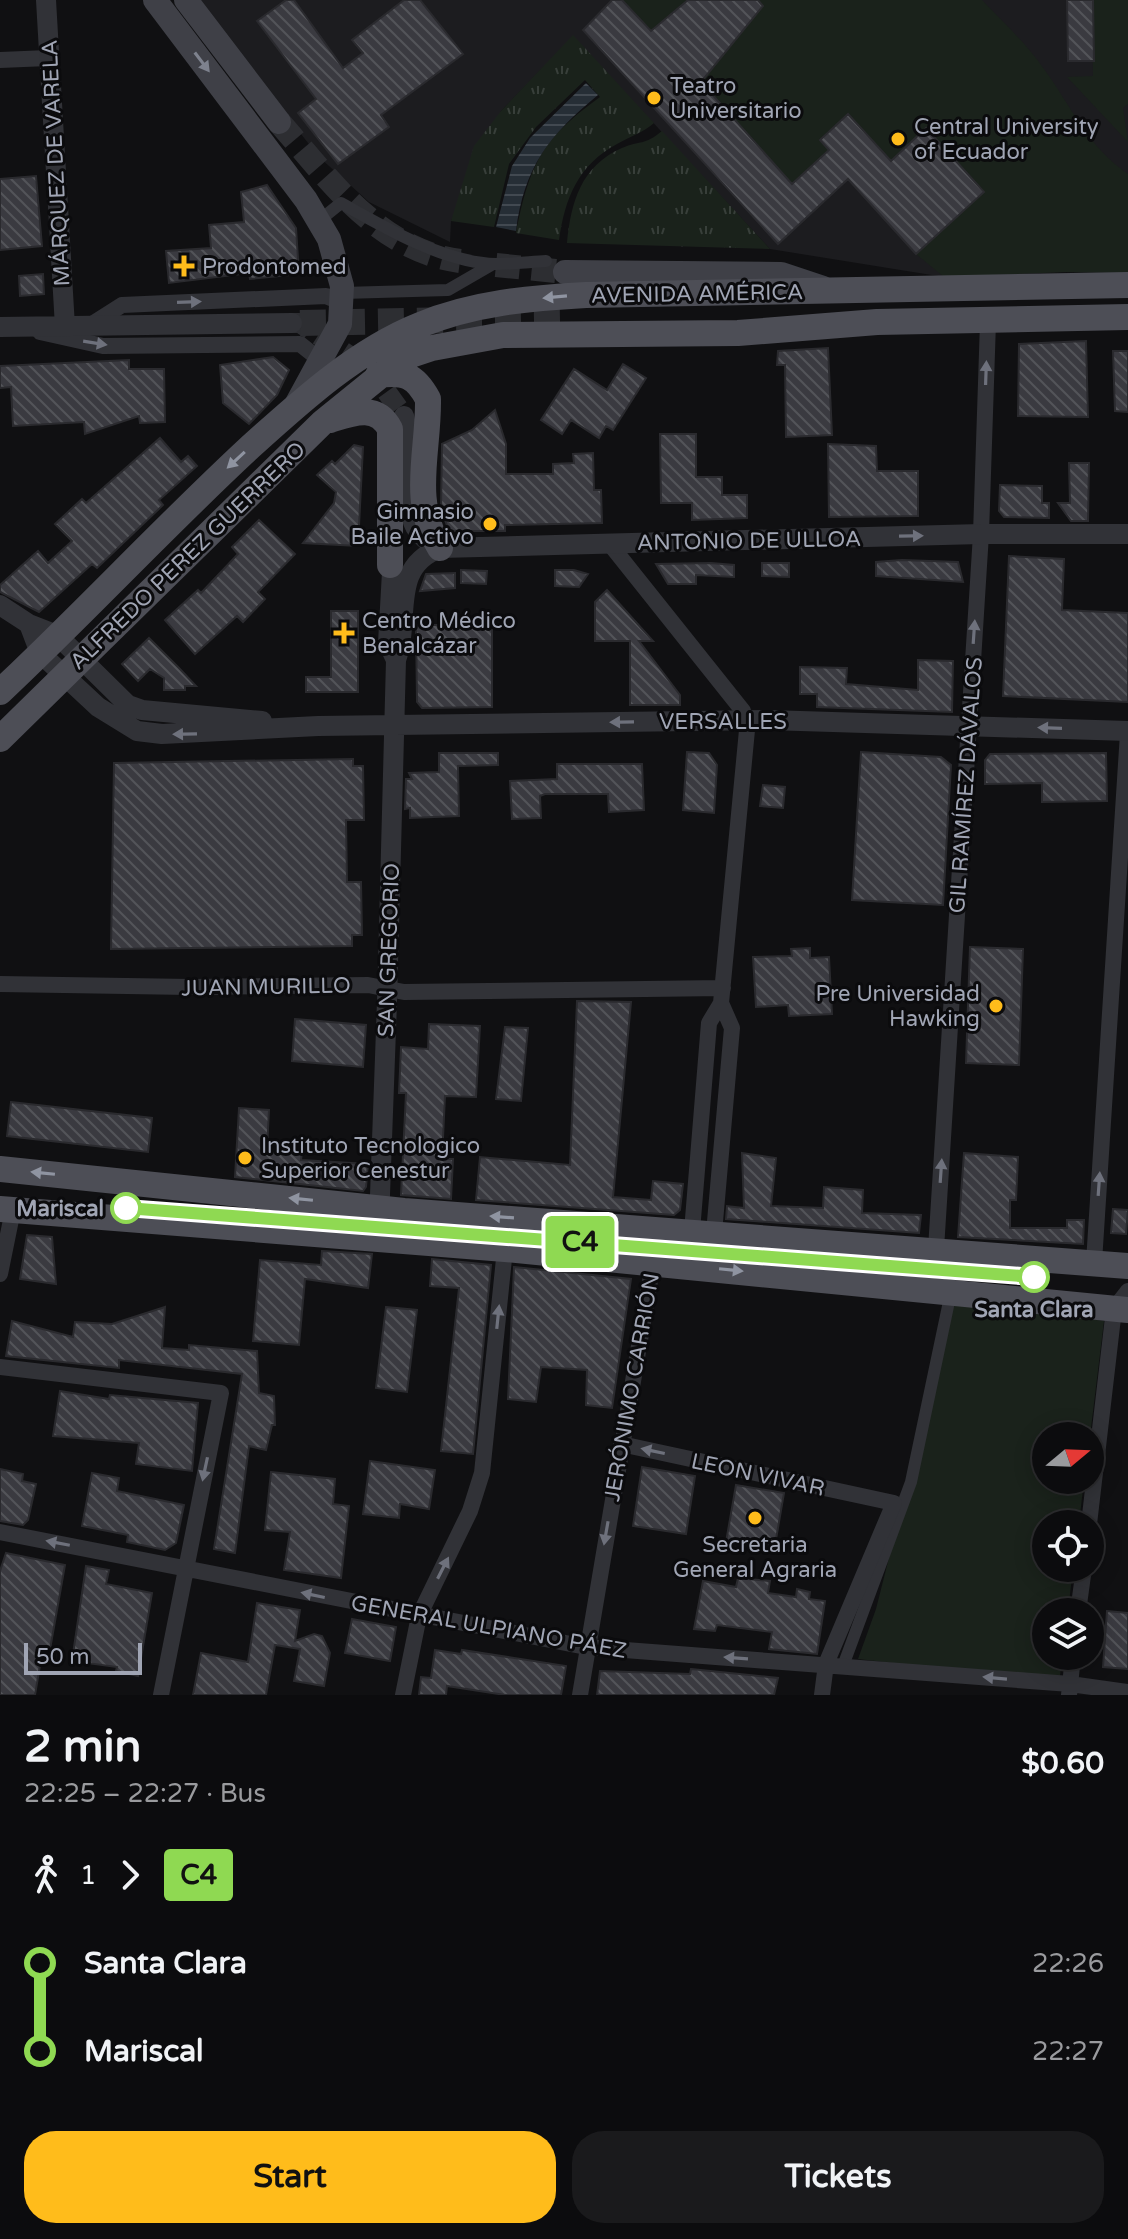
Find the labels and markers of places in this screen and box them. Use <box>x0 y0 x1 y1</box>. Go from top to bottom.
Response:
place label: Teatro Universitario <box>670 73 802 124</box>
marker: Teatro Universitario <box>645 89 663 107</box>
place label: Central University of Ecuador <box>914 114 1099 165</box>
marker: Central University of Ecuador <box>889 130 907 148</box>
place label: Prodontomed <box>202 254 347 280</box>
marker: Prodontomed <box>173 255 195 277</box>
place label: Gimnasio Baile Activo <box>351 499 474 550</box>
marker: Gimnasio Baile Activo <box>481 515 499 533</box>
place label: Centro Médico Benalcázar <box>362 608 516 659</box>
marker: Centro Médico Benalcázar <box>333 622 355 644</box>
place label: Pre Universidad Hawking <box>815 981 980 1032</box>
marker: Pre Universidad Hawking <box>987 997 1005 1015</box>
place label: Instituto Tecnologico Superior Cenestur <box>261 1133 480 1184</box>
marker: Instituto Tecnologico Superior Cenestur <box>236 1149 254 1167</box>
marker: Mariscal <box>111 1193 141 1223</box>
place label: Mariscal <box>16 1196 104 1222</box>
marker: Santa Clara <box>1019 1262 1049 1292</box>
place label: Santa Clara <box>974 1297 1094 1323</box>
marker: Secretaria General Agraria <box>746 1509 764 1527</box>
place label: Secretaria General Agraria <box>673 1532 837 1583</box>

